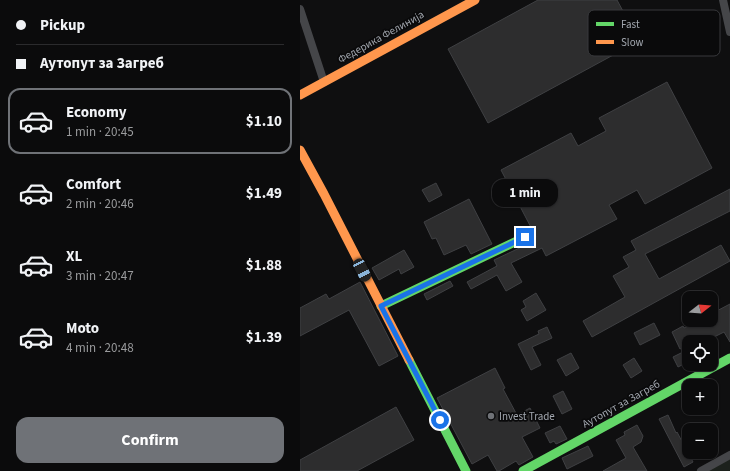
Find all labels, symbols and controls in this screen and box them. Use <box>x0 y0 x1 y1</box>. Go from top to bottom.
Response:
street label: Федерика Фелинија <box>335 7 427 67</box>
legend <box>588 10 720 56</box>
text: Pickup <box>40 15 85 36</box>
text: Fast <box>621 17 640 32</box>
text: Slow <box>621 35 644 50</box>
text: Аутопут за Загреб <box>40 53 164 74</box>
text: Economy <box>66 102 127 123</box>
icon: car <box>18 103 54 139</box>
text: $1.10 <box>246 111 282 132</box>
text: 1 min · 20:45 <box>66 123 134 141</box>
text: Comfort <box>66 174 121 195</box>
icon: car <box>18 175 54 211</box>
callout: 1 min <box>492 179 558 207</box>
text: $1.49 <box>246 183 282 204</box>
text: 1 min <box>509 184 541 202</box>
text: 2 min · 20:46 <box>66 195 134 213</box>
route end <box>516 228 534 246</box>
text: XL <box>66 246 82 267</box>
icon: car <box>18 247 54 283</box>
text: $1.88 <box>246 255 282 276</box>
car <box>351 257 373 283</box>
text: 3 min · 20:47 <box>66 267 134 285</box>
north arrow <box>682 291 718 327</box>
map controls <box>682 291 718 459</box>
text: Moto <box>66 318 99 339</box>
icon: car <box>18 319 54 355</box>
text: $1.39 <box>246 327 282 348</box>
button: locate <box>682 335 718 371</box>
text: 4 min · 20:48 <box>66 339 134 357</box>
street label: Аутопут за Загреб <box>579 376 663 432</box>
button: + <box>682 379 718 415</box>
place label: Invest Trade <box>499 409 555 424</box>
route start <box>431 411 449 429</box>
marker: Invest Trade <box>486 411 496 421</box>
button: Confirm <box>16 417 284 463</box>
button: − <box>682 423 718 459</box>

